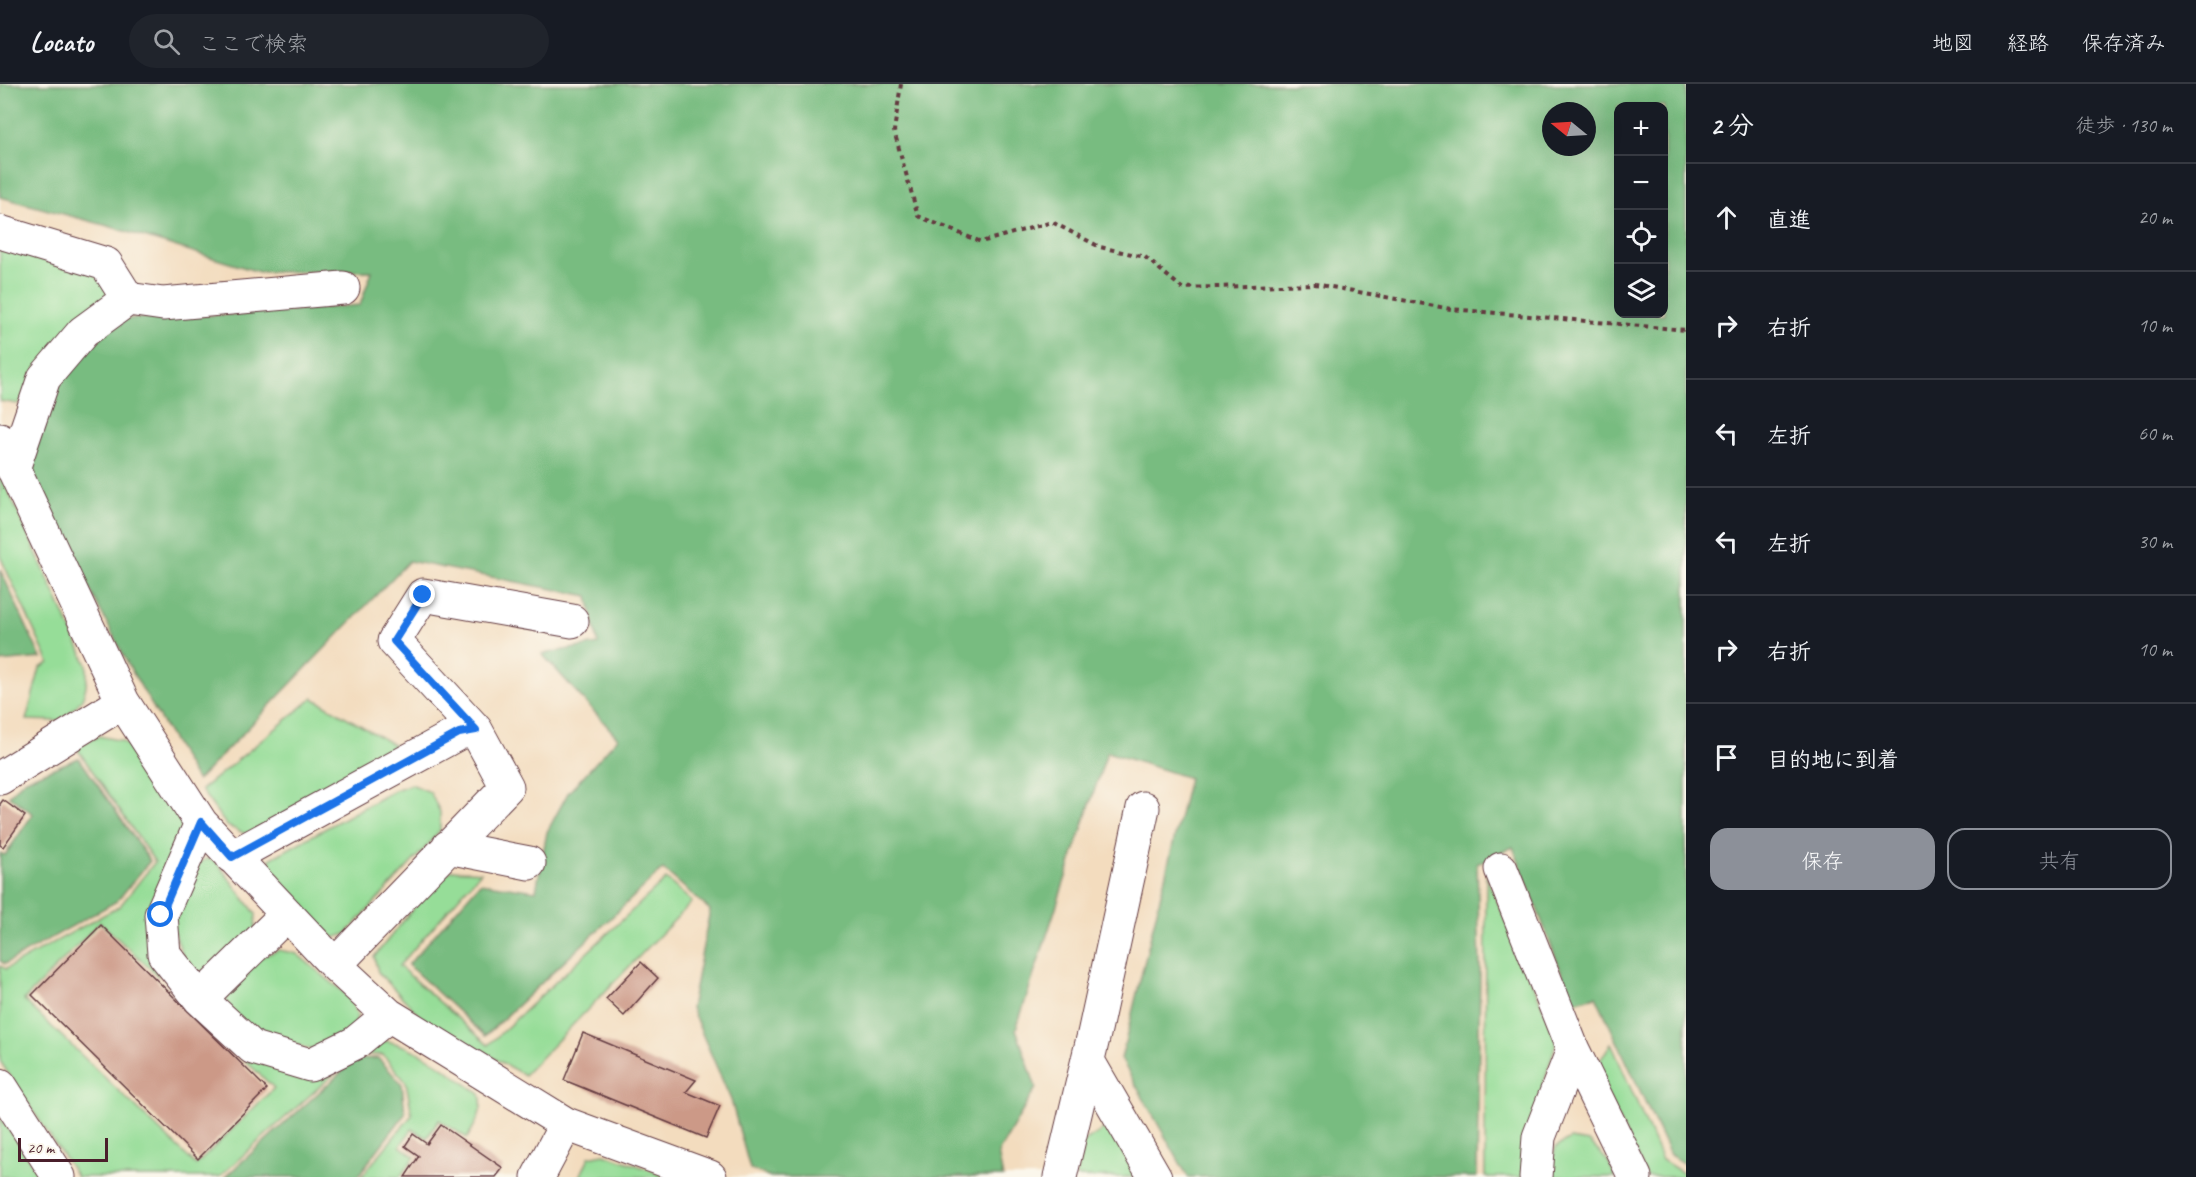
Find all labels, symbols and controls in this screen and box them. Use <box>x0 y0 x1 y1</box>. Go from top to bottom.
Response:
search box <box>129 14 549 68</box>
text: Locato <box>30 24 93 59</box>
icon: search <box>150 25 183 58</box>
text: ここで検索 <box>198 30 308 58</box>
text: 地図 <box>1932 30 1974 56</box>
text: 経路 <box>2007 30 2049 56</box>
text: 保存済み <box>2082 30 2166 56</box>
north arrow <box>1542 102 1596 156</box>
map controls <box>1614 102 1668 318</box>
button: + <box>1614 102 1668 156</box>
text: 2 分 <box>1710 109 1754 142</box>
text: 徒歩 · 130 m <box>2076 113 2172 138</box>
button: − <box>1614 156 1668 210</box>
icon: ahead <box>1710 201 1743 234</box>
text: 20 m <box>2138 205 2172 230</box>
text: 直進 <box>1767 206 1811 234</box>
button: locate <box>1614 210 1668 264</box>
button: layers <box>1614 264 1668 318</box>
icon: right <box>1710 309 1743 342</box>
text: 10 m <box>2138 313 2172 338</box>
text: 右折 <box>1767 314 1811 342</box>
icon: left <box>1710 417 1743 450</box>
text: 60 m <box>2138 421 2172 446</box>
text: 左折 <box>1767 422 1811 450</box>
icon: left <box>1710 525 1743 558</box>
text: 30 m <box>2138 529 2172 554</box>
text: 左折 <box>1767 530 1811 558</box>
route end <box>409 581 435 607</box>
icon: right <box>1710 633 1743 666</box>
text: 10 m <box>2138 637 2172 662</box>
text: 右折 <box>1767 638 1811 666</box>
icon: arrive <box>1710 741 1743 774</box>
text: 目的地に到着 <box>1767 746 1899 774</box>
button: 保存 <box>1710 828 1935 890</box>
button: 共有 <box>1947 828 2172 890</box>
route start <box>147 901 173 927</box>
scale bar <box>18 1135 108 1162</box>
text: 20 m <box>27 1138 54 1158</box>

